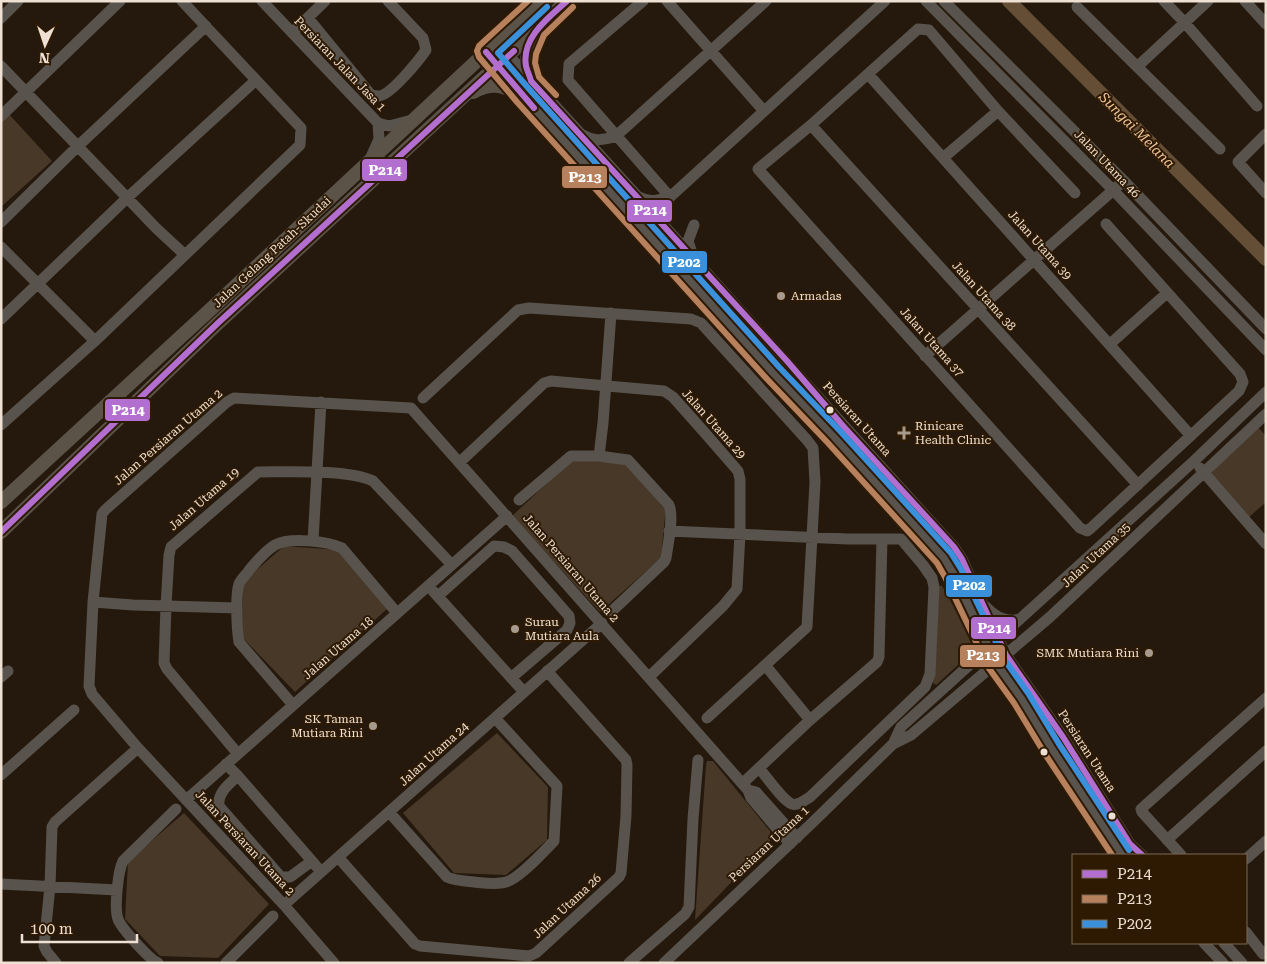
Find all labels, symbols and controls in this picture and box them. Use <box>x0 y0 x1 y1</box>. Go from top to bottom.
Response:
street label: Persiaran Jalan Jasa 1 <box>291 14 389 114</box>
north arrow <box>20 20 70 70</box>
text: N <box>38 50 50 66</box>
water label: Sungai Melana <box>1095 88 1178 171</box>
street label: Jalan Utama 46 <box>1071 127 1143 201</box>
line badge: P214 <box>361 158 408 182</box>
text: P214 <box>368 162 402 178</box>
line badge: P213 <box>561 165 608 189</box>
text: P213 <box>568 169 602 185</box>
street label: Jalan Gelang Patah-Skudai <box>210 194 334 310</box>
line badge: P214 <box>626 199 673 223</box>
text: P214 <box>633 202 667 218</box>
street label: Jalan Utama 39 <box>1005 207 1075 283</box>
line badge: P202 <box>661 250 708 274</box>
text: P202 <box>667 254 701 270</box>
street label: Jalan Utama 38 <box>949 258 1019 334</box>
place label: Armadas <box>791 289 842 303</box>
marker: Armadas <box>775 290 787 302</box>
street label: Jalan Utama 37 <box>897 304 967 380</box>
street label: Persiaran Utama <box>820 379 894 459</box>
street label: Jalan Persiaran Utama 2 <box>111 386 225 488</box>
street label: Jalan Utama 29 <box>679 386 749 462</box>
line badge: P214 <box>104 398 151 422</box>
text: P214 <box>111 402 145 418</box>
unlabelled marker <box>825 405 835 415</box>
place label: Rinicare Health Clinic <box>915 419 992 447</box>
marker: Rinicare Health Clinic <box>897 426 911 440</box>
street label: Jalan Utama 19 <box>166 465 242 533</box>
street label: Jalan Persiaran Utama 2 <box>520 511 622 625</box>
street label: Jalan Utama 35 <box>1059 520 1133 590</box>
line badge: P202 <box>945 574 993 598</box>
text: P202 <box>952 577 986 593</box>
street label: Jalan Utama 18 <box>300 614 376 682</box>
place label: Surau Mutiara Aula <box>525 615 599 643</box>
line badge: P214 <box>970 616 1017 640</box>
text: P214 <box>977 620 1011 636</box>
marker: Surau Mutiara Aula <box>509 623 521 635</box>
line badge: P213 <box>959 644 1006 668</box>
place label: SMK Mutiara Rini <box>1037 646 1139 660</box>
text: P213 <box>966 647 1000 663</box>
marker: SMK Mutiara Rini <box>1143 647 1155 659</box>
street label: Persiaran Utama <box>1055 707 1119 795</box>
place label: SK Taman Mutiara Rini <box>291 712 363 740</box>
street label: Jalan Utama 24 <box>396 719 472 789</box>
marker: SK Taman Mutiara Rini <box>367 720 379 732</box>
unlabelled marker <box>1039 747 1049 757</box>
street label: Jalan Persiaran Utama 2 <box>193 788 298 899</box>
street label: Persiaran Utama 1 <box>726 803 812 885</box>
unlabelled marker <box>1107 811 1117 821</box>
legend <box>1072 854 1247 944</box>
text: P214 <box>1117 865 1152 883</box>
street label: Jalan Utama 26 <box>530 871 604 941</box>
text: P213 <box>1117 890 1152 908</box>
scale bar <box>22 912 138 944</box>
text: P202 <box>1117 915 1152 933</box>
text: 100 m <box>30 920 73 938</box>

